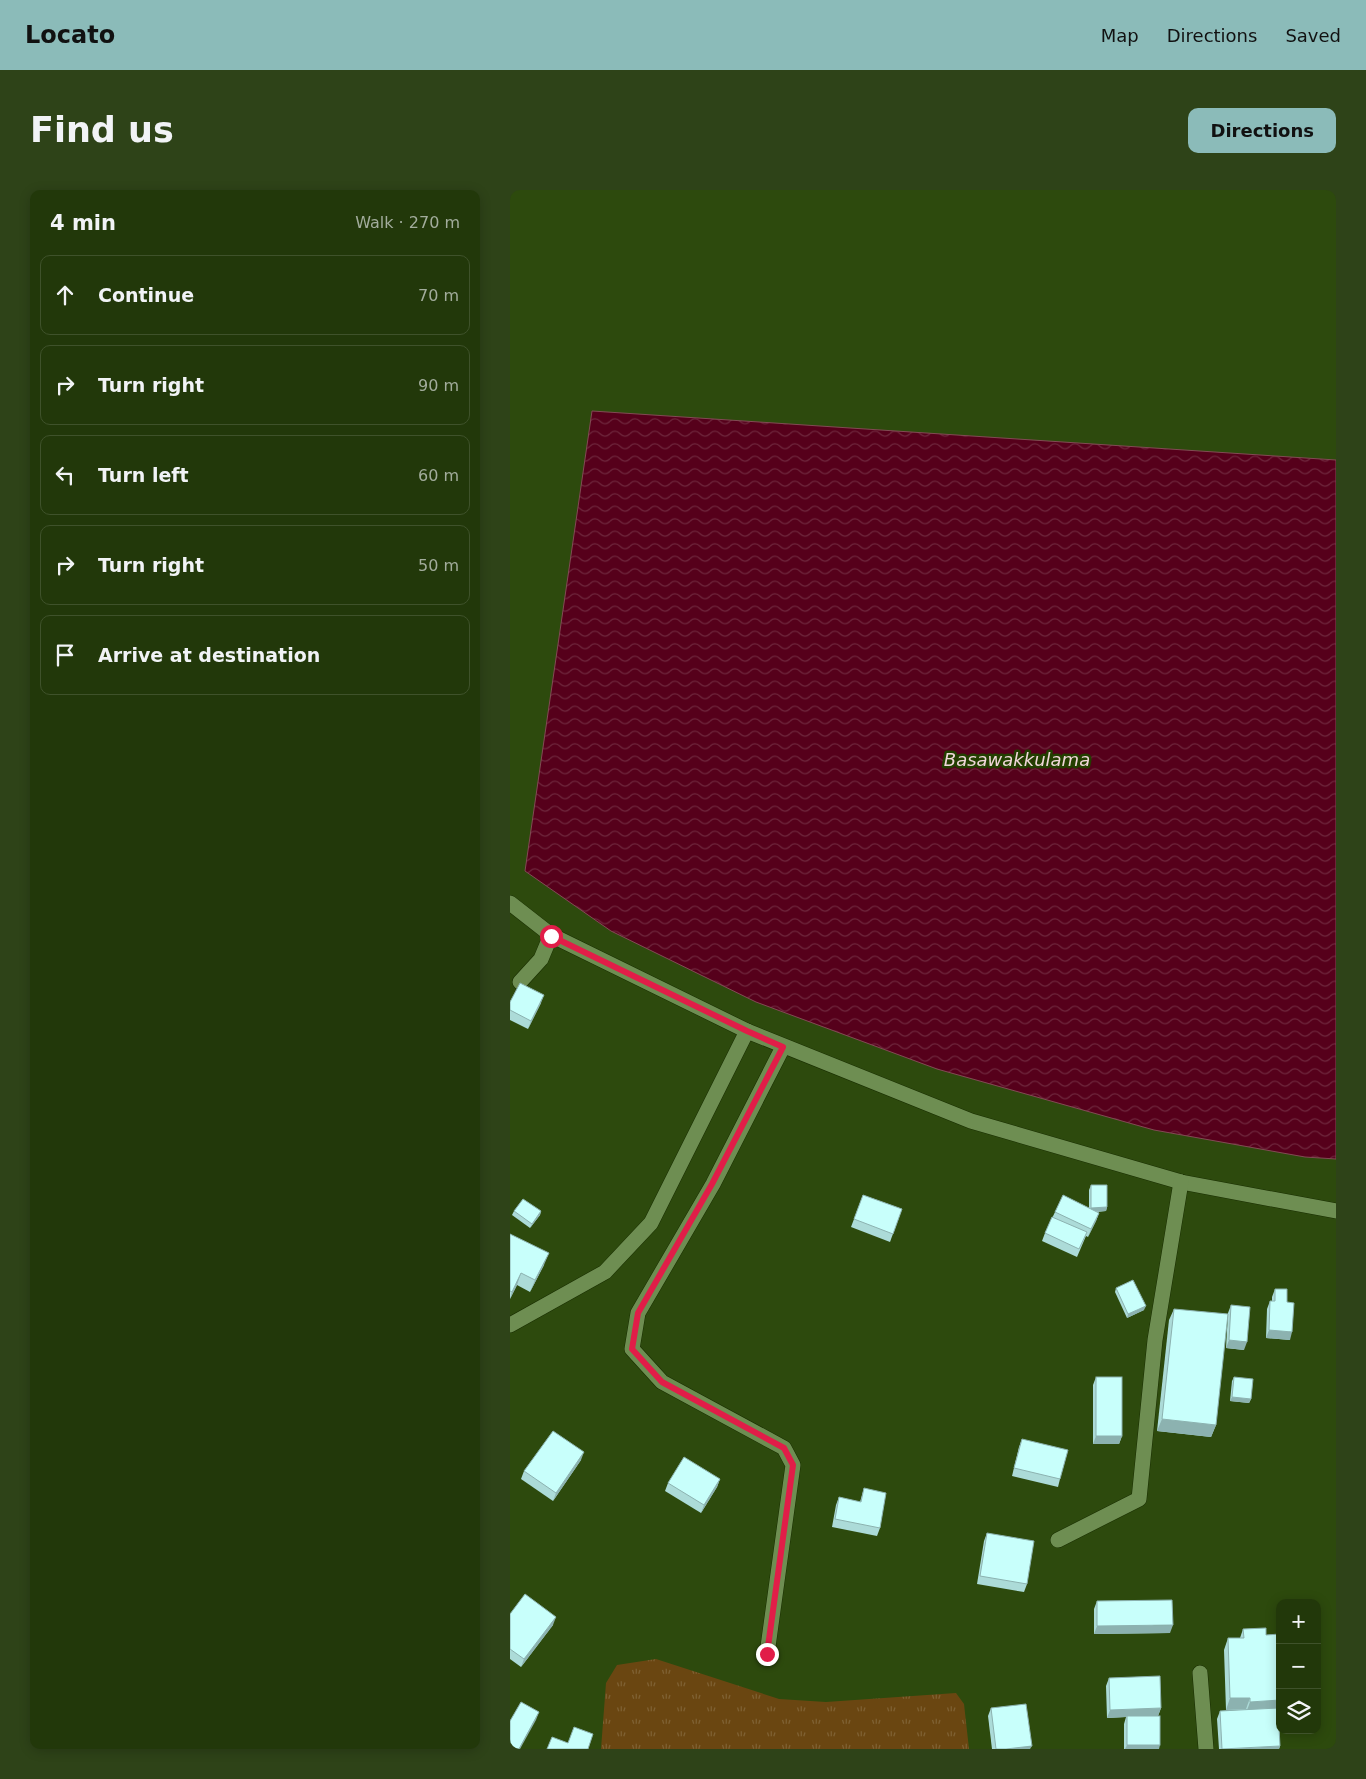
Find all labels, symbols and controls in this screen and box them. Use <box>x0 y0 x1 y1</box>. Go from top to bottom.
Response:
text: Locato <box>25 21 115 49</box>
text: Map <box>1101 25 1139 46</box>
text: Directions <box>1167 25 1257 46</box>
text: Saved <box>1285 25 1341 46</box>
button: Directions <box>1188 108 1336 153</box>
text: Find us <box>30 110 174 150</box>
text: 4 min <box>50 211 116 235</box>
text: Walk · 270 m <box>355 213 460 232</box>
icon: ahead <box>51 281 79 309</box>
text: Continue <box>98 284 194 306</box>
text: 70 m <box>418 286 459 305</box>
icon: right <box>51 371 79 399</box>
text: Turn right <box>98 374 204 396</box>
text: 90 m <box>418 376 459 395</box>
icon: left <box>51 461 79 489</box>
text: Turn left <box>98 464 189 486</box>
text: 60 m <box>418 466 459 485</box>
icon: right <box>51 551 79 579</box>
text: Turn right <box>98 554 204 576</box>
text: 50 m <box>418 556 459 575</box>
icon: arrive <box>51 641 79 669</box>
text: Arrive at destination <box>98 644 320 666</box>
water label: Basawakkulama <box>944 749 1090 770</box>
route start <box>540 925 563 948</box>
map controls <box>1276 1599 1321 1734</box>
button: + <box>1276 1599 1321 1644</box>
route end <box>756 1643 779 1666</box>
button: − <box>1276 1644 1321 1689</box>
button: layers <box>1276 1689 1321 1734</box>

